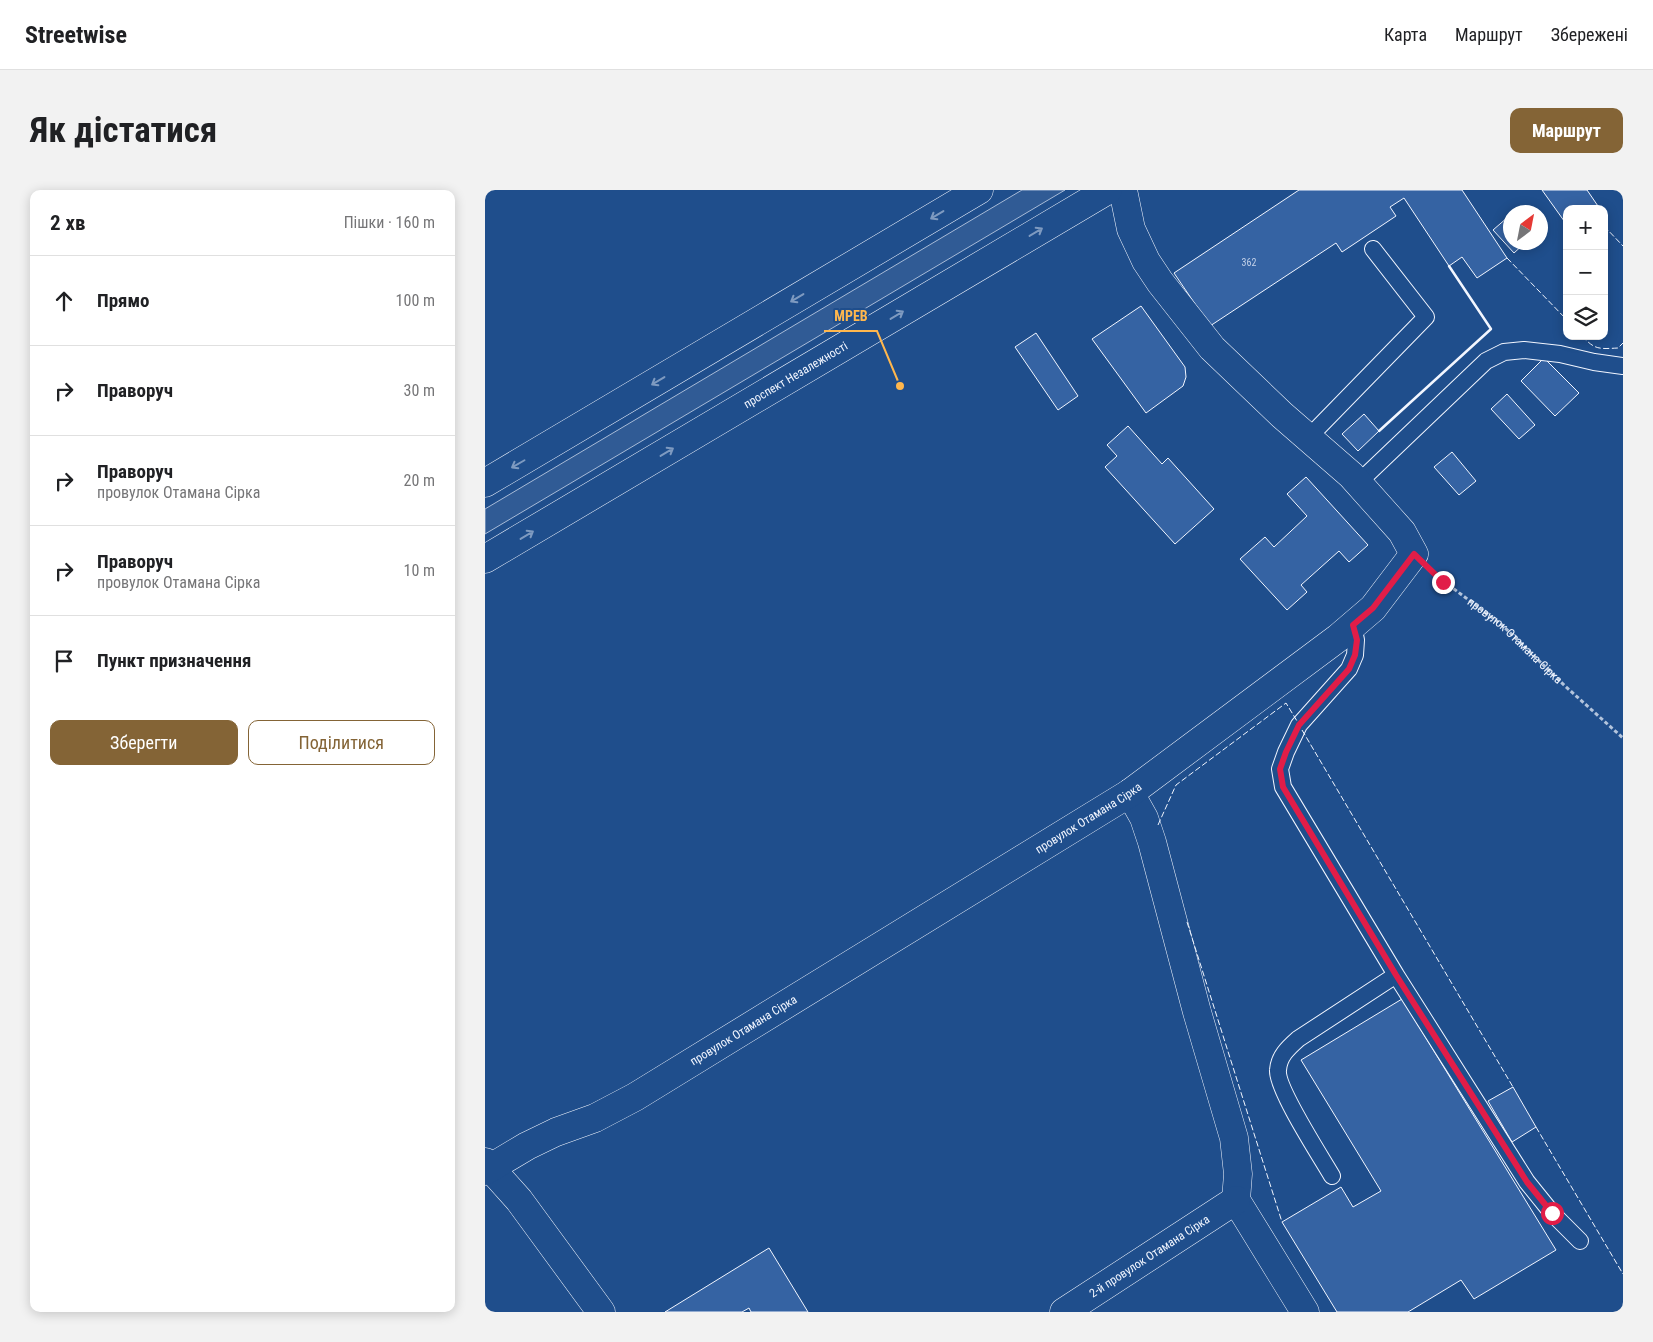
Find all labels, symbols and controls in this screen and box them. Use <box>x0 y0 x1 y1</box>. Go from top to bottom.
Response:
text: Streetwise <box>25 21 127 49</box>
text: Карта <box>1384 24 1427 45</box>
text: Маршрут <box>1455 24 1523 45</box>
text: Збережені <box>1551 24 1628 45</box>
button: Маршрут <box>1510 108 1623 153</box>
text: Як дістатися <box>30 110 217 151</box>
north arrow <box>1503 205 1548 250</box>
map controls <box>1563 205 1608 340</box>
button: + <box>1563 205 1608 250</box>
one-way arrow <box>930 210 945 220</box>
text: 2 хв <box>50 211 85 235</box>
text: Пішки · 160 m <box>344 213 435 232</box>
one-way arrow <box>1029 227 1043 237</box>
button: − <box>1563 250 1608 295</box>
house number: 362 <box>1242 257 1256 268</box>
icon: ahead <box>50 287 78 315</box>
text: Прямо <box>97 289 150 312</box>
text: 100 m <box>396 291 435 310</box>
one-way arrow <box>791 293 805 303</box>
button: layers <box>1563 295 1608 340</box>
callout: МРЕВ <box>824 302 877 331</box>
text: МРЕВ <box>834 308 868 324</box>
one-way arrow <box>889 310 903 320</box>
street label: проспект Незалежності <box>741 339 850 411</box>
one-way arrow <box>651 376 665 386</box>
icon: right <box>50 377 78 405</box>
text: Праворуч <box>97 379 173 402</box>
text: 30 m <box>403 381 435 400</box>
one-way arrow <box>659 446 673 456</box>
one-way arrow <box>511 459 525 469</box>
text: Праворуч <box>97 460 173 483</box>
icon: right <box>50 467 78 495</box>
text: 20 m <box>403 471 435 490</box>
text: провулок Отамана Сірка <box>97 483 260 502</box>
one-way arrow <box>519 529 533 539</box>
text: Праворуч <box>97 550 173 573</box>
icon: right <box>50 557 78 585</box>
text: 10 m <box>403 561 435 580</box>
route end <box>1432 571 1455 594</box>
text: провулок Отамана Сірка <box>97 573 260 592</box>
street label: провулок Отамана Сірка <box>1465 595 1565 687</box>
icon: arrive <box>50 647 78 675</box>
text: Пункт призначення <box>97 649 251 672</box>
button: Зберегти <box>50 720 238 765</box>
button: Поділитися <box>248 720 435 765</box>
street label: провулок Отамана Сірка <box>1033 780 1145 856</box>
street label: провулок Отамана Сірка <box>688 992 800 1068</box>
route start <box>1541 1202 1564 1225</box>
street label: 2-й провулок Отамана Сірка <box>1087 1212 1212 1301</box>

